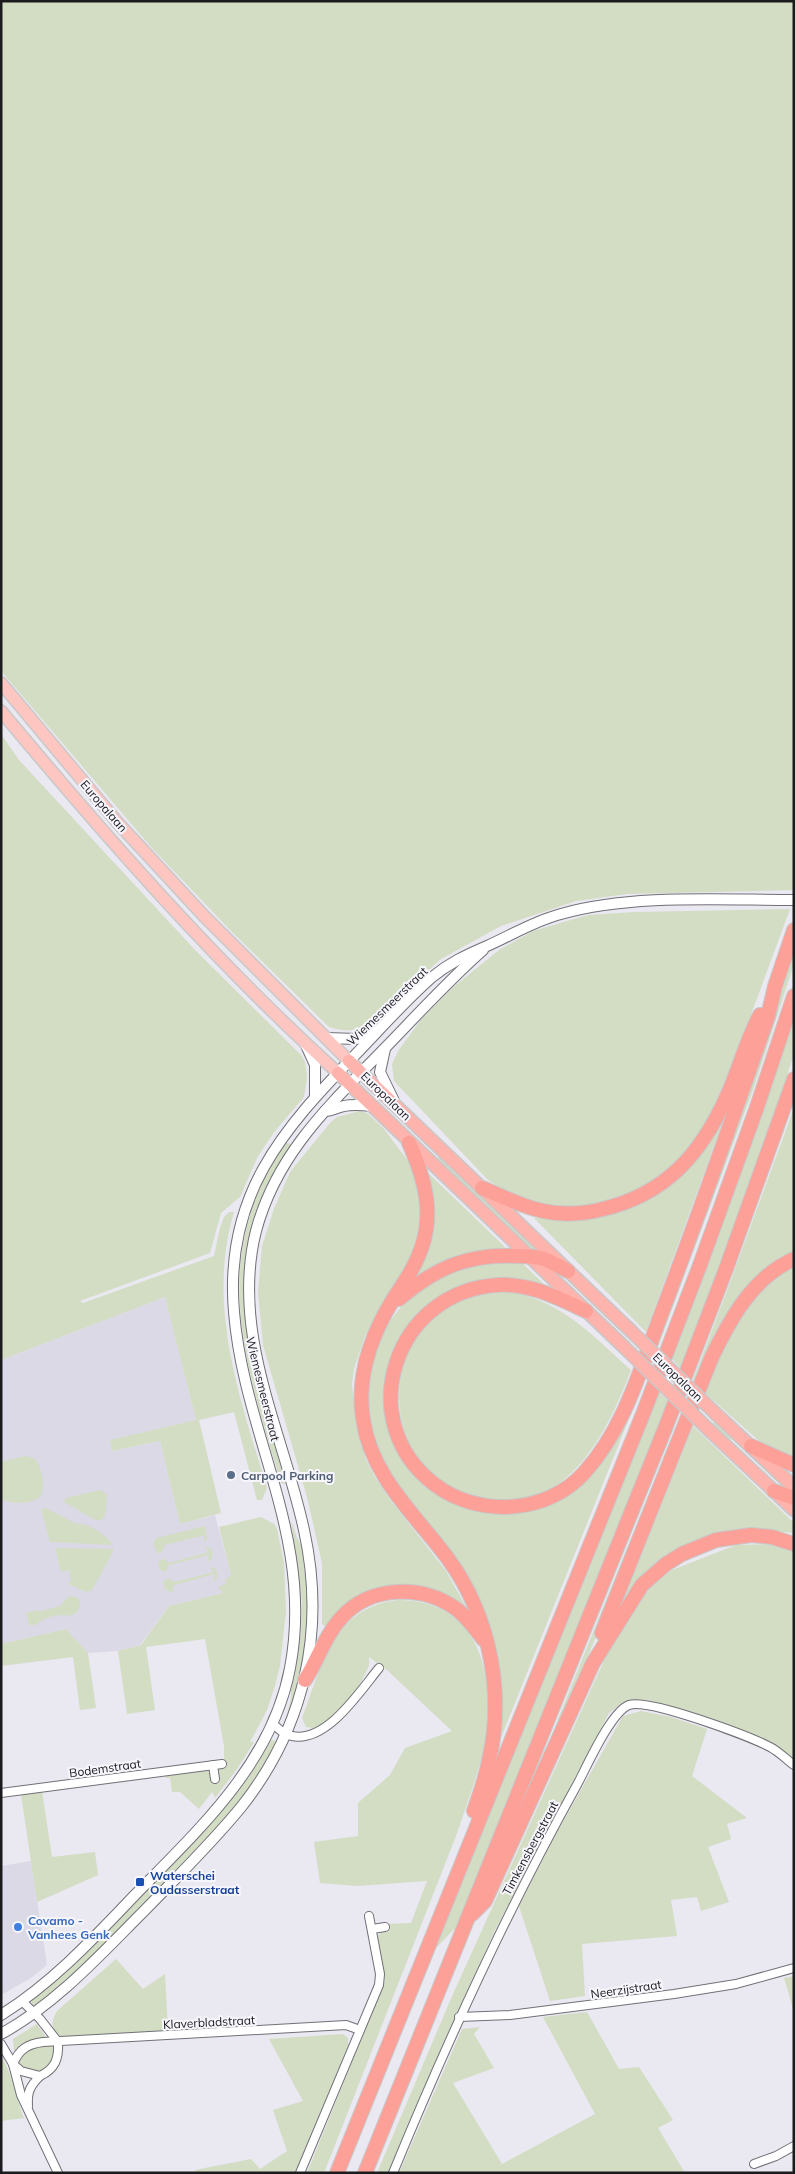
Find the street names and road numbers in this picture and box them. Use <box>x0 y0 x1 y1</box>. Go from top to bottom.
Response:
street label: Europalaan <box>77 777 131 835</box>
street label: Wiemesmeerstraat <box>343 964 431 1048</box>
street label: Europalaan <box>358 1068 414 1124</box>
street label: Wiemesmeerstraat <box>243 1335 283 1443</box>
street label: Europalaan <box>650 1349 706 1405</box>
street label: Bodemstraat <box>68 1756 142 1780</box>
street label: Timkensbergstraat <box>499 1798 561 1898</box>
street label: Neerzijstraat <box>590 1977 662 2001</box>
street label: Klaverbladstraat <box>163 2012 255 2032</box>

